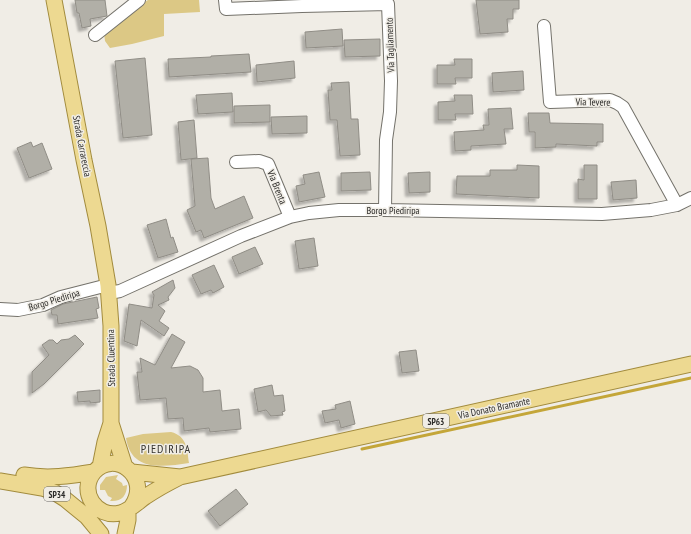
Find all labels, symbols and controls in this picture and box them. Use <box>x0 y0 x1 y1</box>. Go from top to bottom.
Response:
street label: Via Tagliamento <box>383 17 397 74</box>
street label: Via Tevere <box>574 95 611 109</box>
street label: Strada Carrareccia <box>70 114 94 178</box>
street label: Via Brenta <box>264 167 290 206</box>
street label: Borgo Piediripa <box>366 204 420 217</box>
street label: Borgo Piediripa <box>27 286 81 314</box>
street label: Strada Cluentina <box>104 329 118 387</box>
street label: Via Donato Bramante <box>456 394 531 422</box>
road number: SP63 <box>423 414 449 428</box>
district label: PIEDIRIPA <box>141 441 191 456</box>
road number: SP34 <box>44 487 70 501</box>

